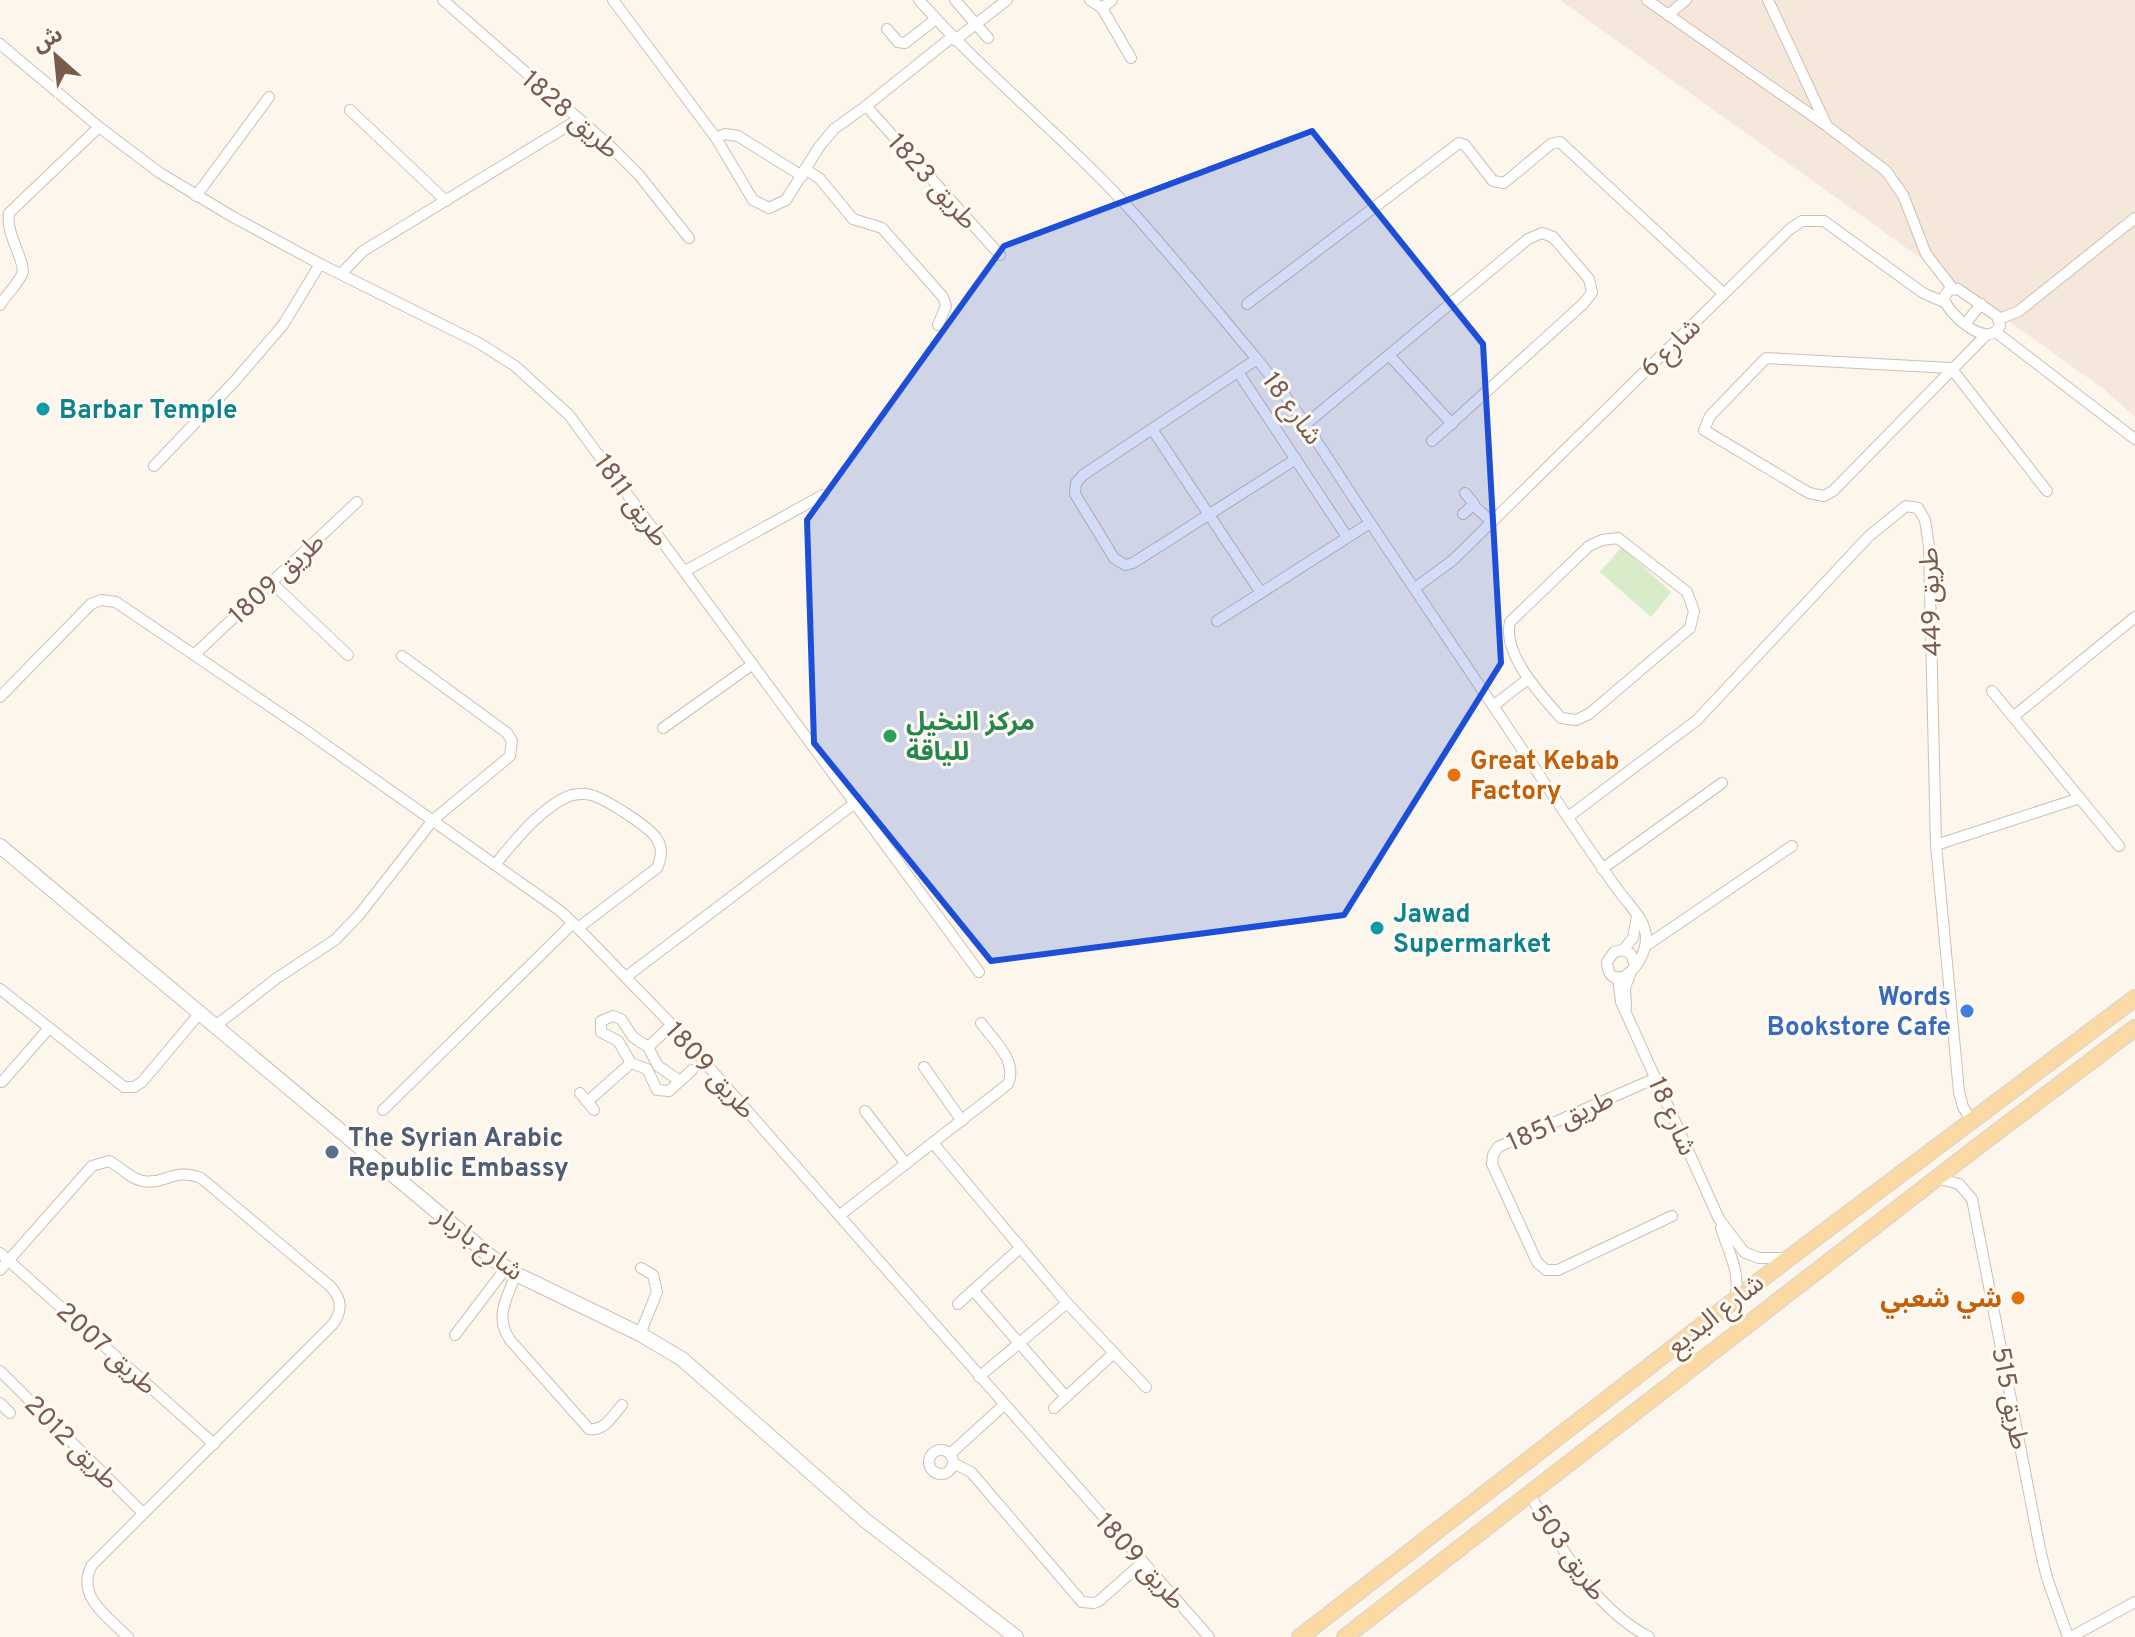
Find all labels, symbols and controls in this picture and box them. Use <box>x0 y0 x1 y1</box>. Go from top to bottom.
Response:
north arrow <box>16 16 96 96</box>
text: ش <box>28 22 68 59</box>
street label: طريق 1828 <box>514 64 625 167</box>
street label: طريق 1823 <box>879 128 983 238</box>
street label: شارع 6 <box>1634 312 1709 386</box>
street label: شارع 18 <box>1253 366 1329 452</box>
place label: Barbar Temple <box>59 395 238 428</box>
marker: Barbar Temple <box>34 400 52 418</box>
street label: طريق 1811 <box>585 449 675 554</box>
street label: طريق 1809 <box>223 527 333 633</box>
street label: طريق 449 <box>1914 547 1951 657</box>
place label: مركز النخيل للياقة <box>906 707 1035 770</box>
marker: مركز النخيل للياقة <box>881 727 899 745</box>
place label: Great Kebab Factory <box>1470 746 1619 809</box>
marker: Great Kebab Factory <box>1445 766 1463 784</box>
place label: Jawad Supermarket <box>1393 899 1551 962</box>
marker: Jawad Supermarket <box>1368 919 1386 937</box>
place label: Words Bookstore Cafe <box>1767 982 1951 1045</box>
marker: Words Bookstore Cafe <box>1958 1002 1976 1020</box>
street label: طريق 1809 <box>657 1016 761 1127</box>
street label: شارع 18 <box>1639 1073 1703 1161</box>
street label: طريق 1851 <box>1502 1084 1620 1160</box>
place label: The Syrian Arabic Republic Embassy <box>348 1123 569 1186</box>
marker: The Syrian Arabic Republic Embassy <box>323 1143 341 1161</box>
street label: شارع باربار <box>425 1200 529 1290</box>
street label: شارع البديع <box>1661 1268 1772 1365</box>
place label: شي شعبي <box>1880 1284 2002 1319</box>
marker: شي شعبي <box>2009 1289 2027 1307</box>
street label: طريق 2007 <box>48 1296 162 1404</box>
street label: طريق 515 <box>1982 1344 2035 1453</box>
street label: طريق 2012 <box>16 1390 124 1498</box>
street label: طريق 503 <box>1522 1499 1612 1608</box>
street label: طريق 1809 <box>1087 1507 1191 1618</box>

